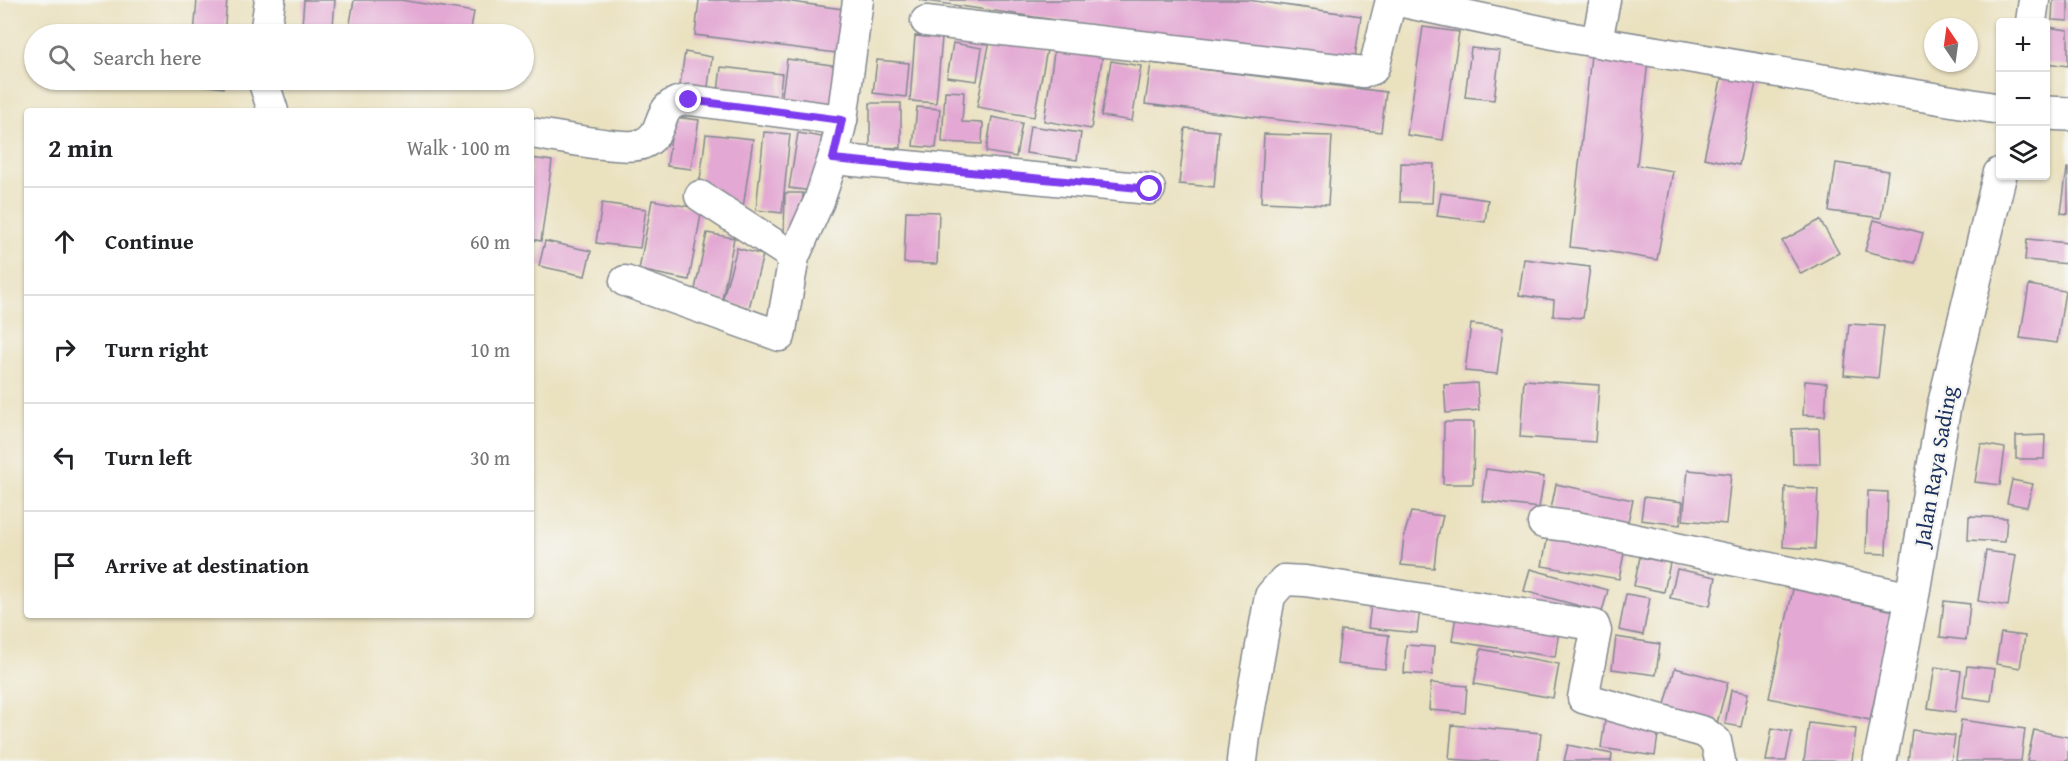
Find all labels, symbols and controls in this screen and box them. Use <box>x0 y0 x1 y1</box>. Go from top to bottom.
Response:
north arrow <box>1924 18 1978 72</box>
map controls <box>1996 18 2050 180</box>
button: + <box>1996 18 2050 72</box>
search box <box>24 24 534 90</box>
icon: search <box>45 41 78 74</box>
text: Search here <box>93 41 202 73</box>
button: − <box>1996 72 2050 126</box>
route end <box>675 86 701 112</box>
button: layers <box>1996 126 2050 180</box>
text: 2 min <box>48 128 113 167</box>
text: Walk · 100 m <box>407 133 510 162</box>
route start <box>1136 175 1162 201</box>
icon: ahead <box>48 225 81 258</box>
text: Continue <box>105 225 194 257</box>
text: 60 m <box>470 227 510 256</box>
icon: right <box>48 333 81 366</box>
text: Turn right <box>105 333 208 365</box>
text: 10 m <box>470 335 510 364</box>
street label: Jalan Raya Sading <box>1905 383 1965 552</box>
icon: left <box>48 441 81 474</box>
text: Turn left <box>105 441 192 473</box>
text: 30 m <box>470 443 510 472</box>
icon: arrive <box>48 549 81 582</box>
text: Arrive at destination <box>105 549 309 581</box>

